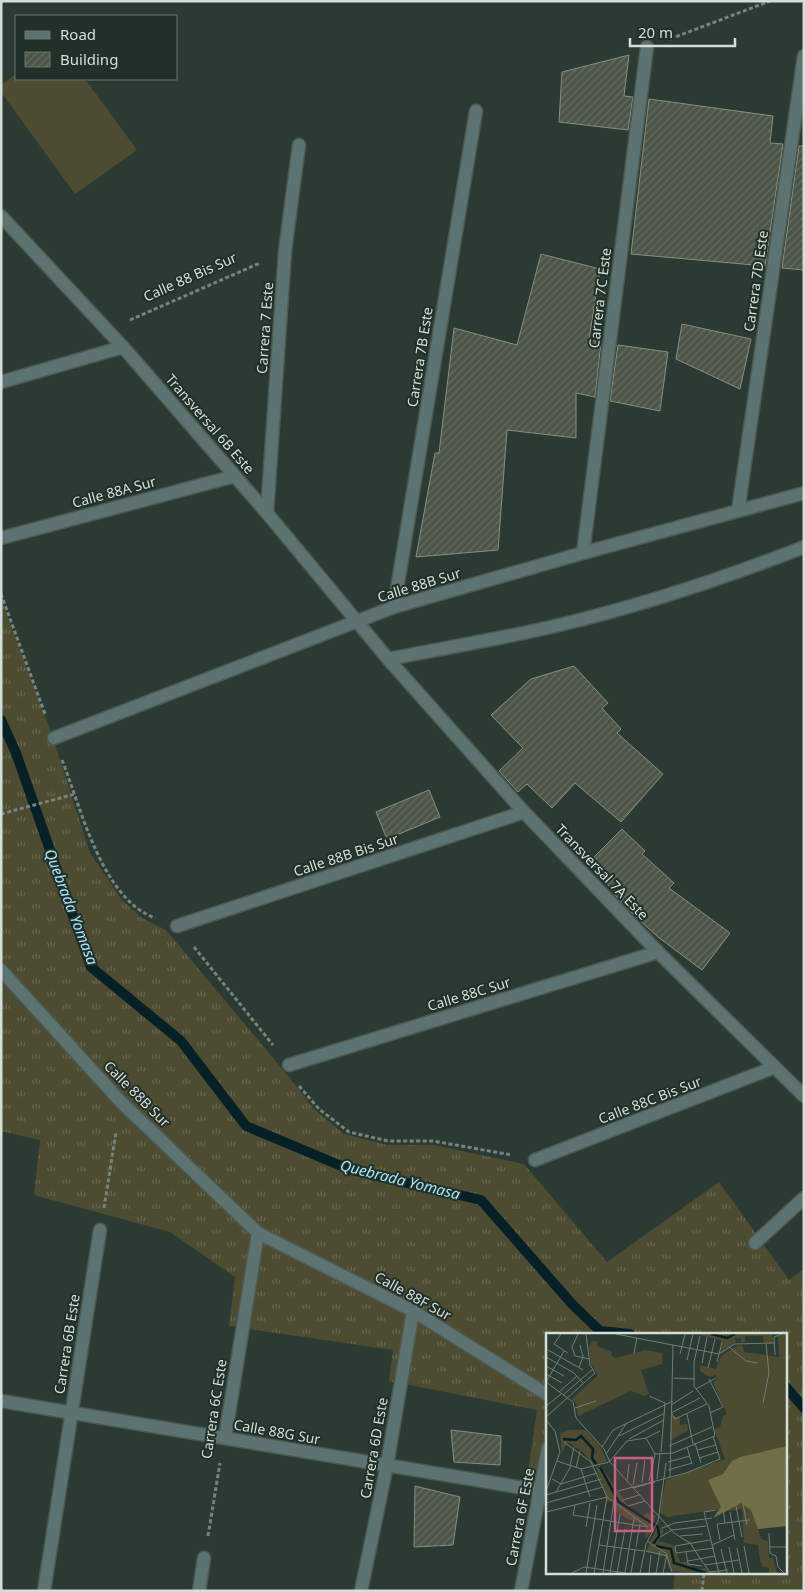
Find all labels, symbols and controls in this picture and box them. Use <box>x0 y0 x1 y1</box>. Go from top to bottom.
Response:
legend <box>15 15 178 80</box>
scale bar <box>630 15 735 47</box>
text: 20 m <box>638 22 673 42</box>
text: Road <box>60 24 96 44</box>
text: Building <box>60 49 118 69</box>
street label: Carrera 7D Este <box>739 229 772 333</box>
street label: Calle 88 Bis Sur <box>140 247 240 306</box>
street label: Carrera 7C Este <box>584 247 615 349</box>
street label: Carrera 7 Este <box>252 281 277 375</box>
street label: Carrera 7B Este <box>402 305 437 408</box>
street label: Transversal 6B Este <box>162 370 259 478</box>
street label: Calle 88A Sur <box>70 471 158 512</box>
street label: Calle 88B Sur <box>375 563 463 606</box>
street label: Transversal 7A Este <box>552 820 653 924</box>
street label: Calle 88B Bis Sur <box>291 829 401 880</box>
water label: Quebrada Yomasa <box>41 846 103 968</box>
street label: Calle 88C Sur <box>425 972 513 1015</box>
street label: Calle 88B Sur <box>100 1056 175 1131</box>
street label: Calle 88C Bis Sur <box>595 1071 704 1128</box>
water label: Quebrada Yomasa <box>338 1154 463 1204</box>
street label: Calle 88F Sur <box>372 1267 455 1324</box>
street label: Carrera 6B Este <box>49 1292 84 1395</box>
inset map <box>546 1333 788 1574</box>
street label: Carrera 6C Este <box>196 1358 231 1460</box>
street label: Carrera 6D Este <box>355 1396 392 1500</box>
street label: Calle 88G Sur <box>232 1415 322 1448</box>
street label: Carrera 6F Este <box>501 1466 538 1567</box>

